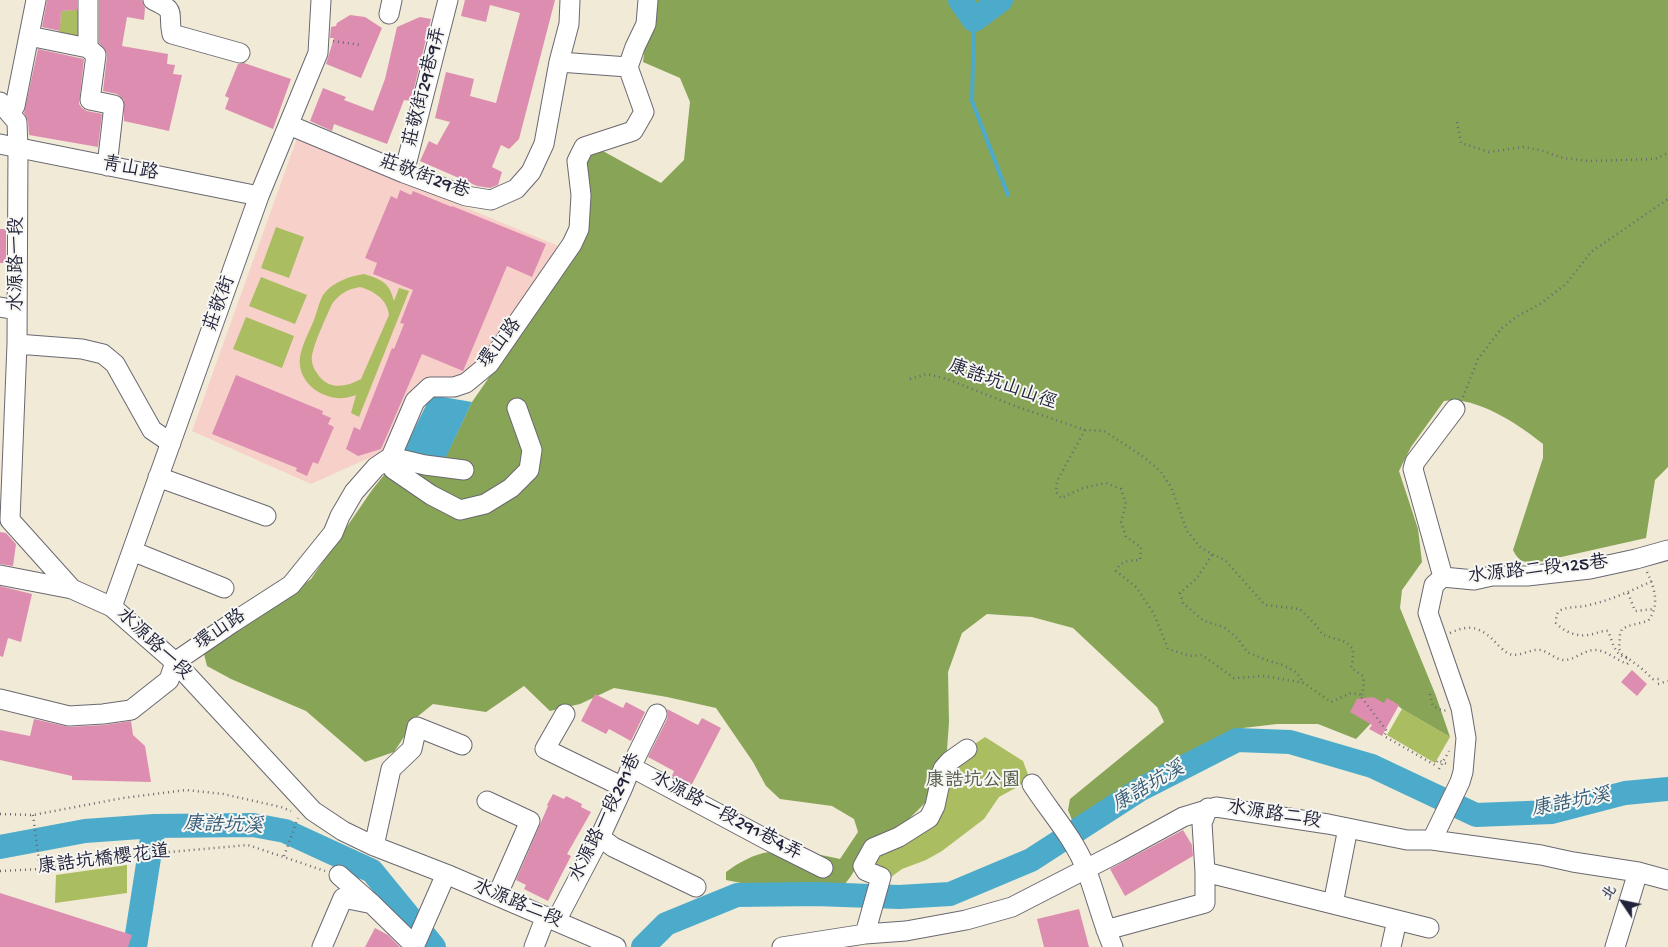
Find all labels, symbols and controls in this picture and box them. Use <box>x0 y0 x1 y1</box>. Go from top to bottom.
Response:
street label: 莊敬街29巷9弄 <box>400 24 452 150</box>
street label: 莊敬街29巷 <box>376 151 472 205</box>
street label: 青山路 <box>100 153 160 187</box>
street label: 水源路一段 <box>7 217 29 311</box>
street label: 莊敬街 <box>201 273 241 335</box>
street label: 環山路 <box>474 315 528 373</box>
street label: 康誥坑山山徑 <box>945 356 1059 416</box>
street label: 水源路二段125巷 <box>1467 552 1609 590</box>
street label: 水源路一段 <box>110 604 196 686</box>
street label: 環山路 <box>191 606 251 656</box>
street label: 水源路一段291巷 <box>566 750 648 886</box>
water label: 康誥坑溪 <box>1108 758 1190 818</box>
street label: 水源路一段291巷4弄 <box>646 767 806 867</box>
park label: 康誥坑公園 <box>926 771 1020 793</box>
water label: 康誥坑溪 <box>1529 785 1613 823</box>
street label: 水源路二段 <box>1225 797 1323 835</box>
water label: 康誥坑溪 <box>183 814 263 840</box>
street label: 康誥坑橋櫻花道 <box>37 842 171 880</box>
street label: 水源路二段 <box>469 876 565 934</box>
north arrow <box>1598 877 1648 927</box>
text: 北 <box>1599 883 1621 904</box>

